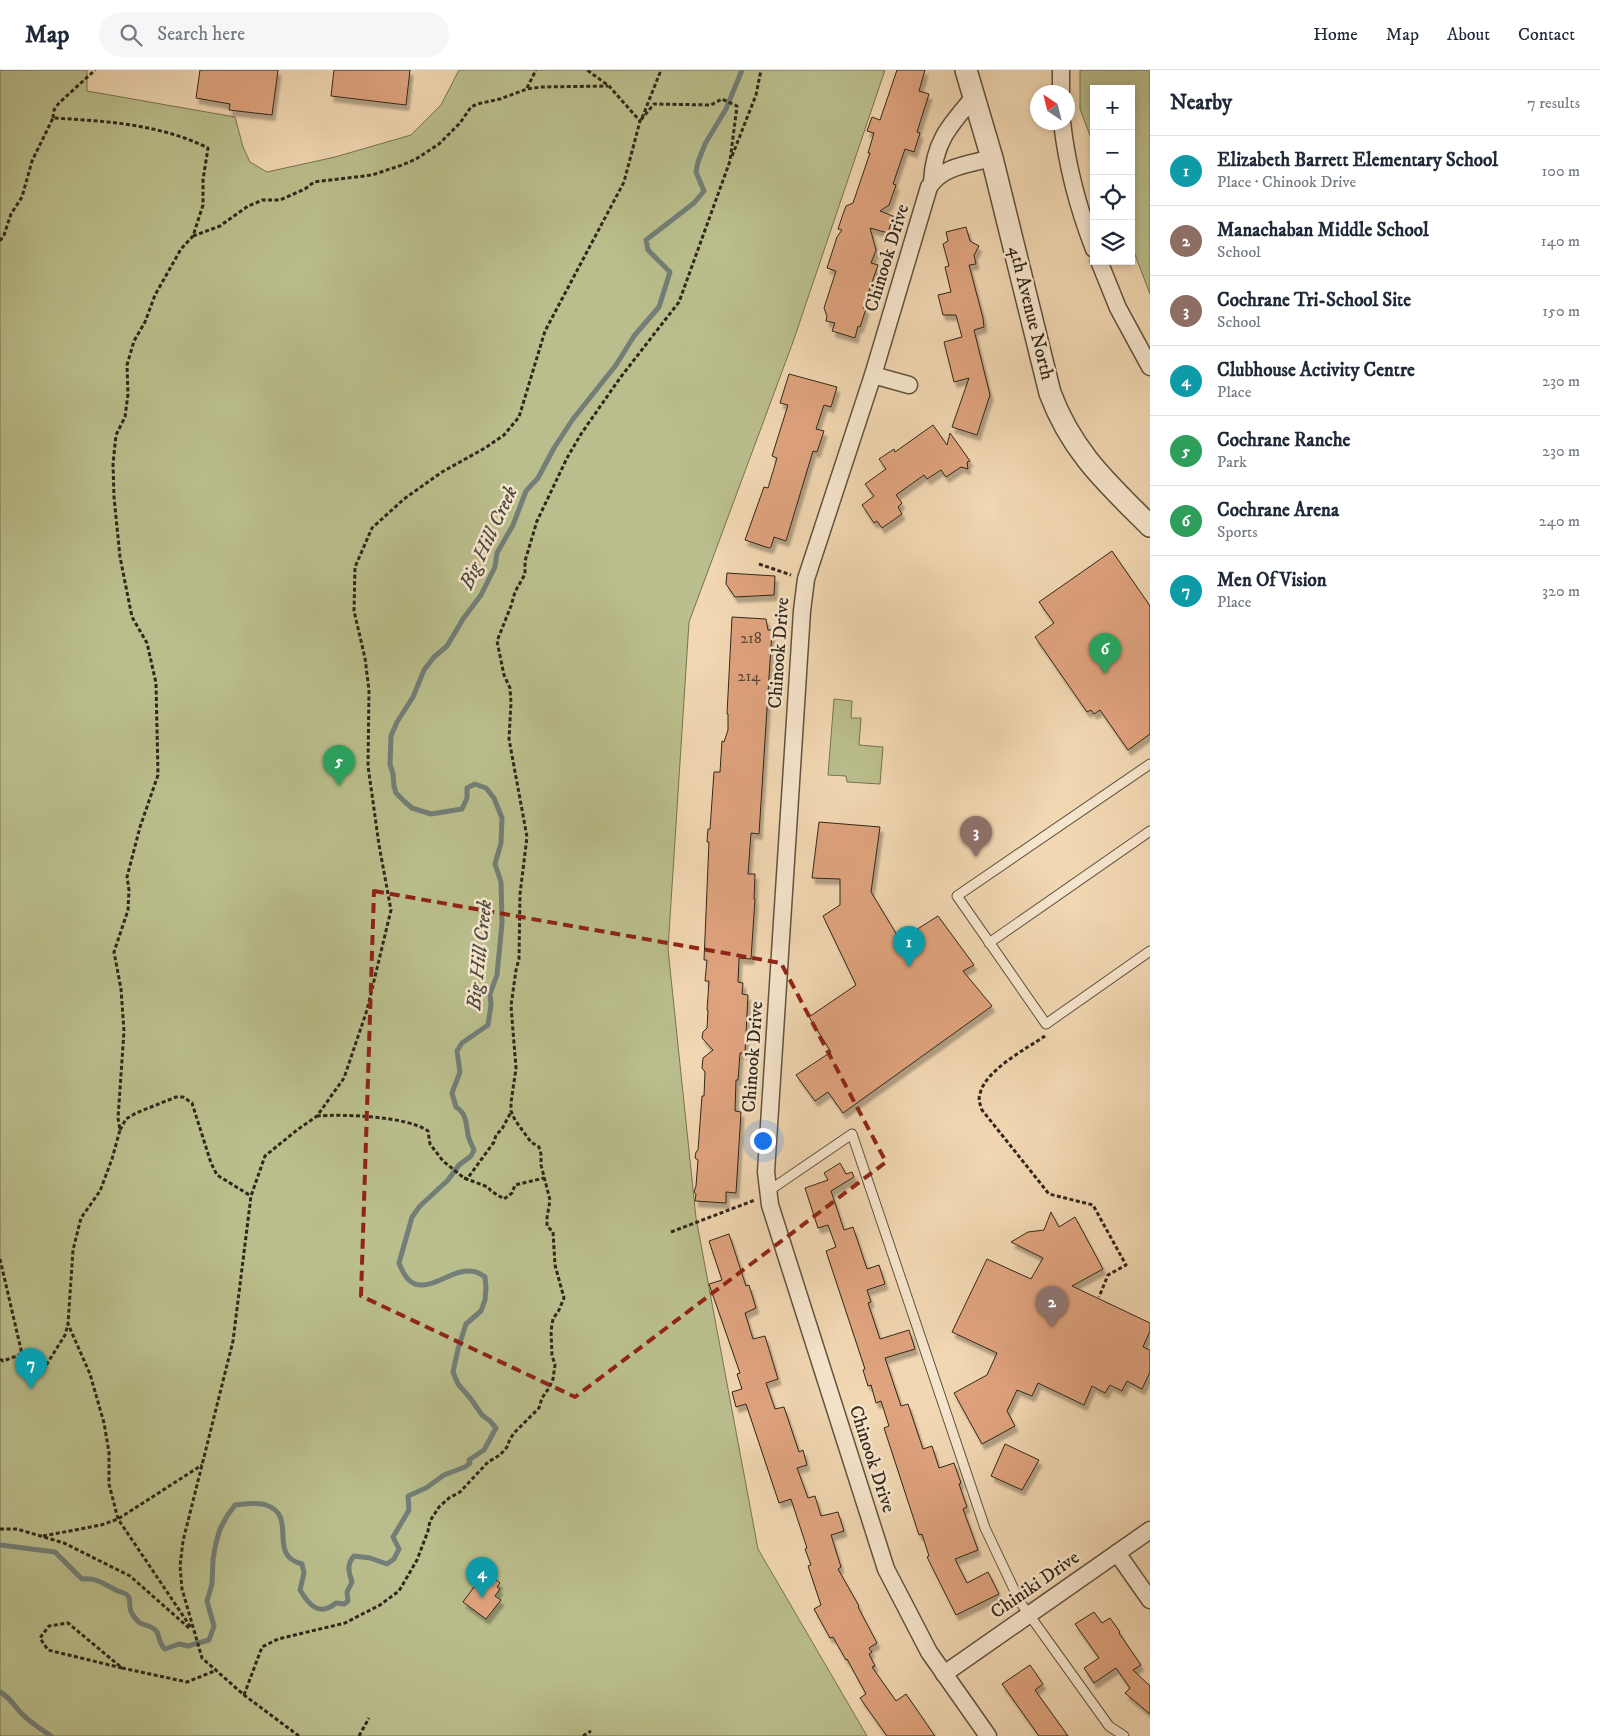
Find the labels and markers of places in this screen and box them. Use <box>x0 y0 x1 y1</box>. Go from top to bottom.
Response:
pin: 6 <box>1089 633 1121 674</box>
pin: 5 <box>323 745 355 786</box>
pin: 3 <box>960 816 992 857</box>
pin: 1 <box>893 926 925 967</box>
pin: 2 <box>1036 1286 1068 1327</box>
pin: 7 <box>15 1348 47 1389</box>
pin: 4 <box>466 1557 498 1598</box>

